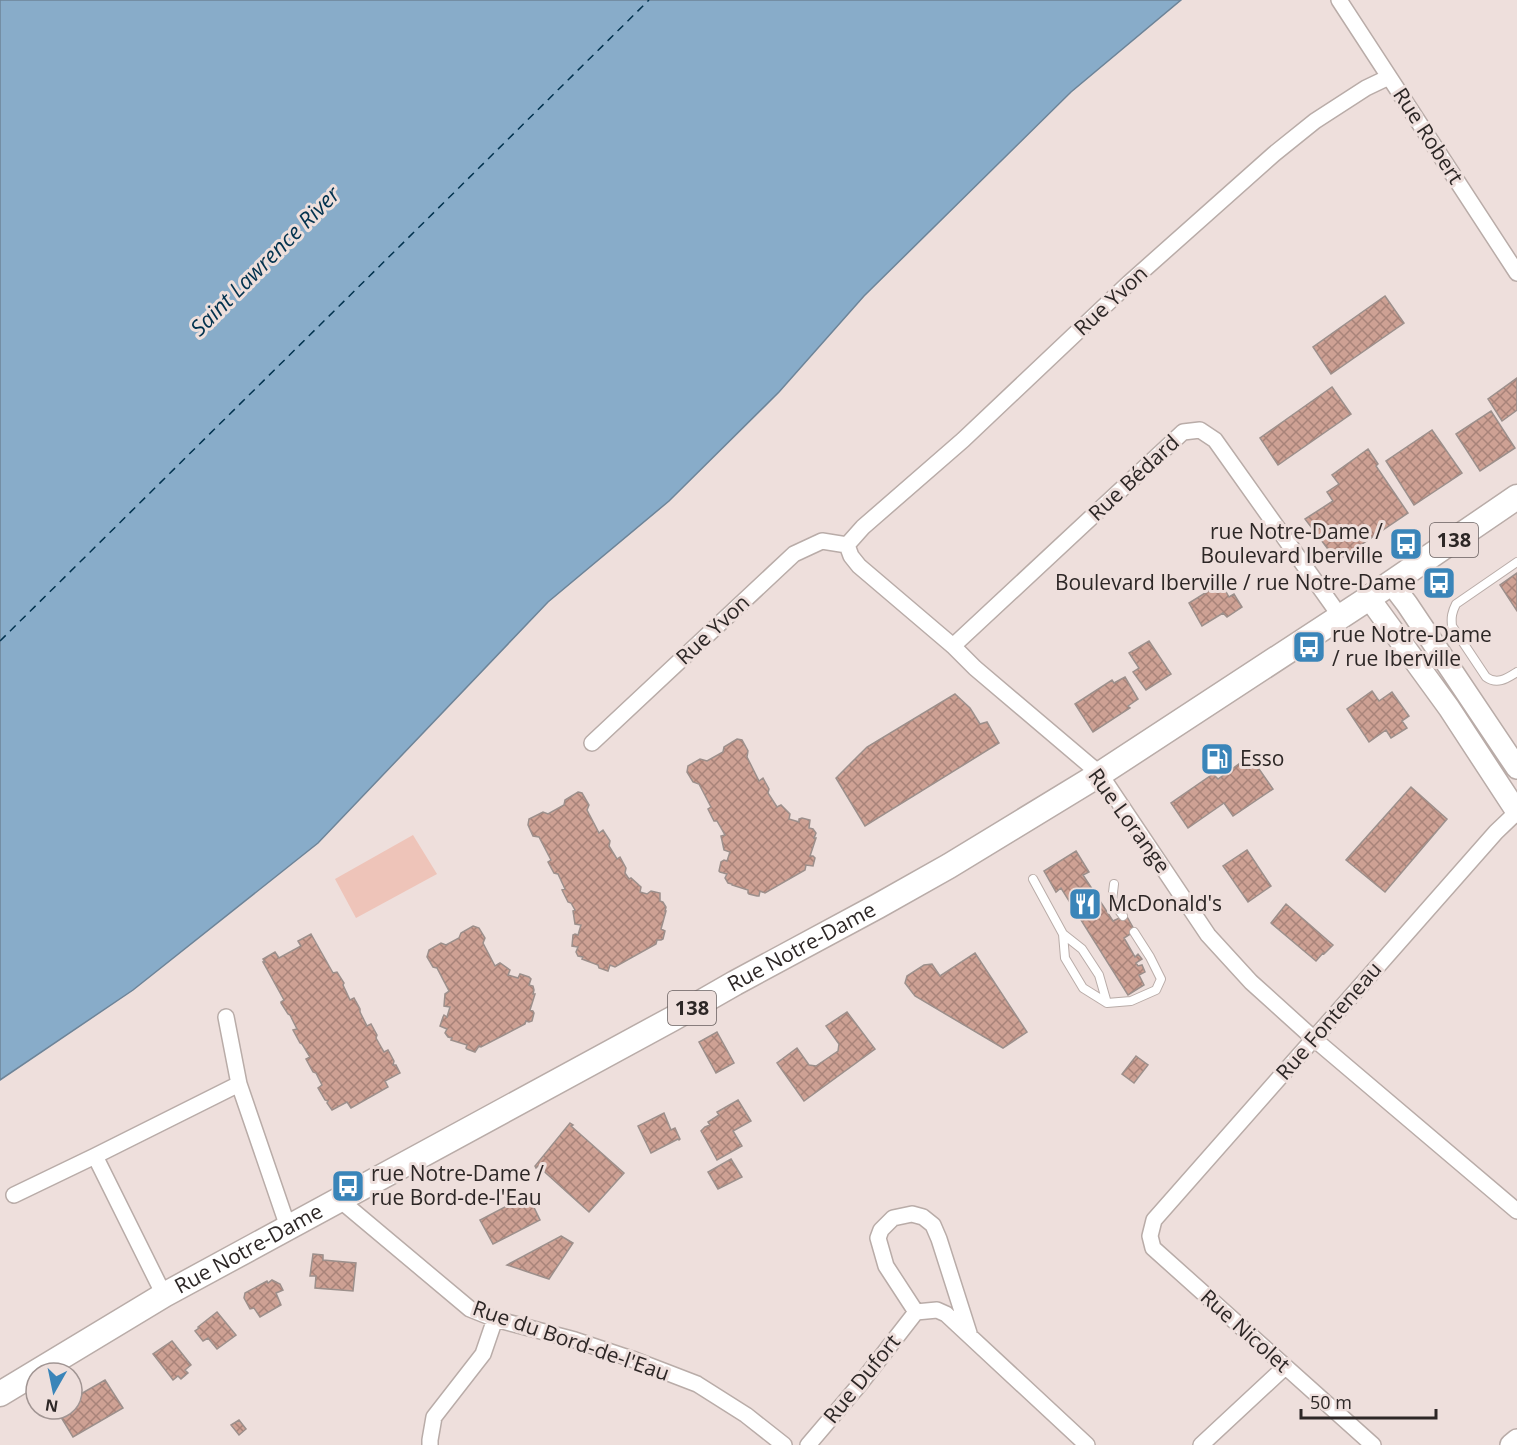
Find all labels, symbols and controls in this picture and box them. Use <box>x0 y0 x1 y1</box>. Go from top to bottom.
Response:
street label: Rue Robert <box>1387 82 1470 189</box>
water label: Saint Lawrence River <box>183 178 347 342</box>
street label: Rue Yvon <box>1068 259 1153 341</box>
street label: Rue Bédard <box>1082 428 1185 527</box>
place label: rue Notre-Dame / Boulevard Iberville <box>1201 517 1383 569</box>
road number: 138 <box>1430 523 1478 557</box>
bus stop icon: rue Notre-Dame / Boulevard Iberville <box>1388 526 1424 562</box>
bus stop icon: Boulevard Iberville / rue Notre-Dame <box>1421 565 1457 601</box>
place label: Boulevard Iberville / rue Notre-Dame <box>1055 568 1416 596</box>
street label: Rue Yvon <box>670 588 755 670</box>
place label: rue Notre-Dame / rue Iberville <box>1332 620 1492 672</box>
bus stop icon: rue Notre-Dame / rue Iberville <box>1291 629 1327 665</box>
fuel station icon: Esso <box>1199 741 1235 777</box>
place label: Esso <box>1240 744 1284 772</box>
street label: Rue Lorange <box>1082 762 1177 878</box>
restaurant icon: McDonald's <box>1067 886 1103 922</box>
place label: McDonald's <box>1108 889 1222 917</box>
street label: Rue Notre-Dame <box>722 895 880 998</box>
street label: Rue Fonteneau <box>1269 955 1387 1085</box>
road number: 138 <box>668 991 716 1025</box>
place label: rue Notre-Dame / rue Bord-de-l'Eau <box>371 1159 544 1211</box>
bus stop icon: rue Notre-Dame / rue Bord-de-l'Eau <box>330 1168 366 1204</box>
street label: Rue Notre-Dame <box>169 1197 327 1300</box>
street label: Rue Nicolet <box>1195 1283 1296 1378</box>
street label: Rue du Bord-de-l'Eau <box>469 1293 673 1387</box>
street label: Rue Dufort <box>817 1328 906 1429</box>
north arrow <box>24 1361 84 1421</box>
scale bar <box>1301 1382 1436 1420</box>
text: 50 m <box>1310 1390 1352 1414</box>
text: N <box>44 1394 60 1418</box>

